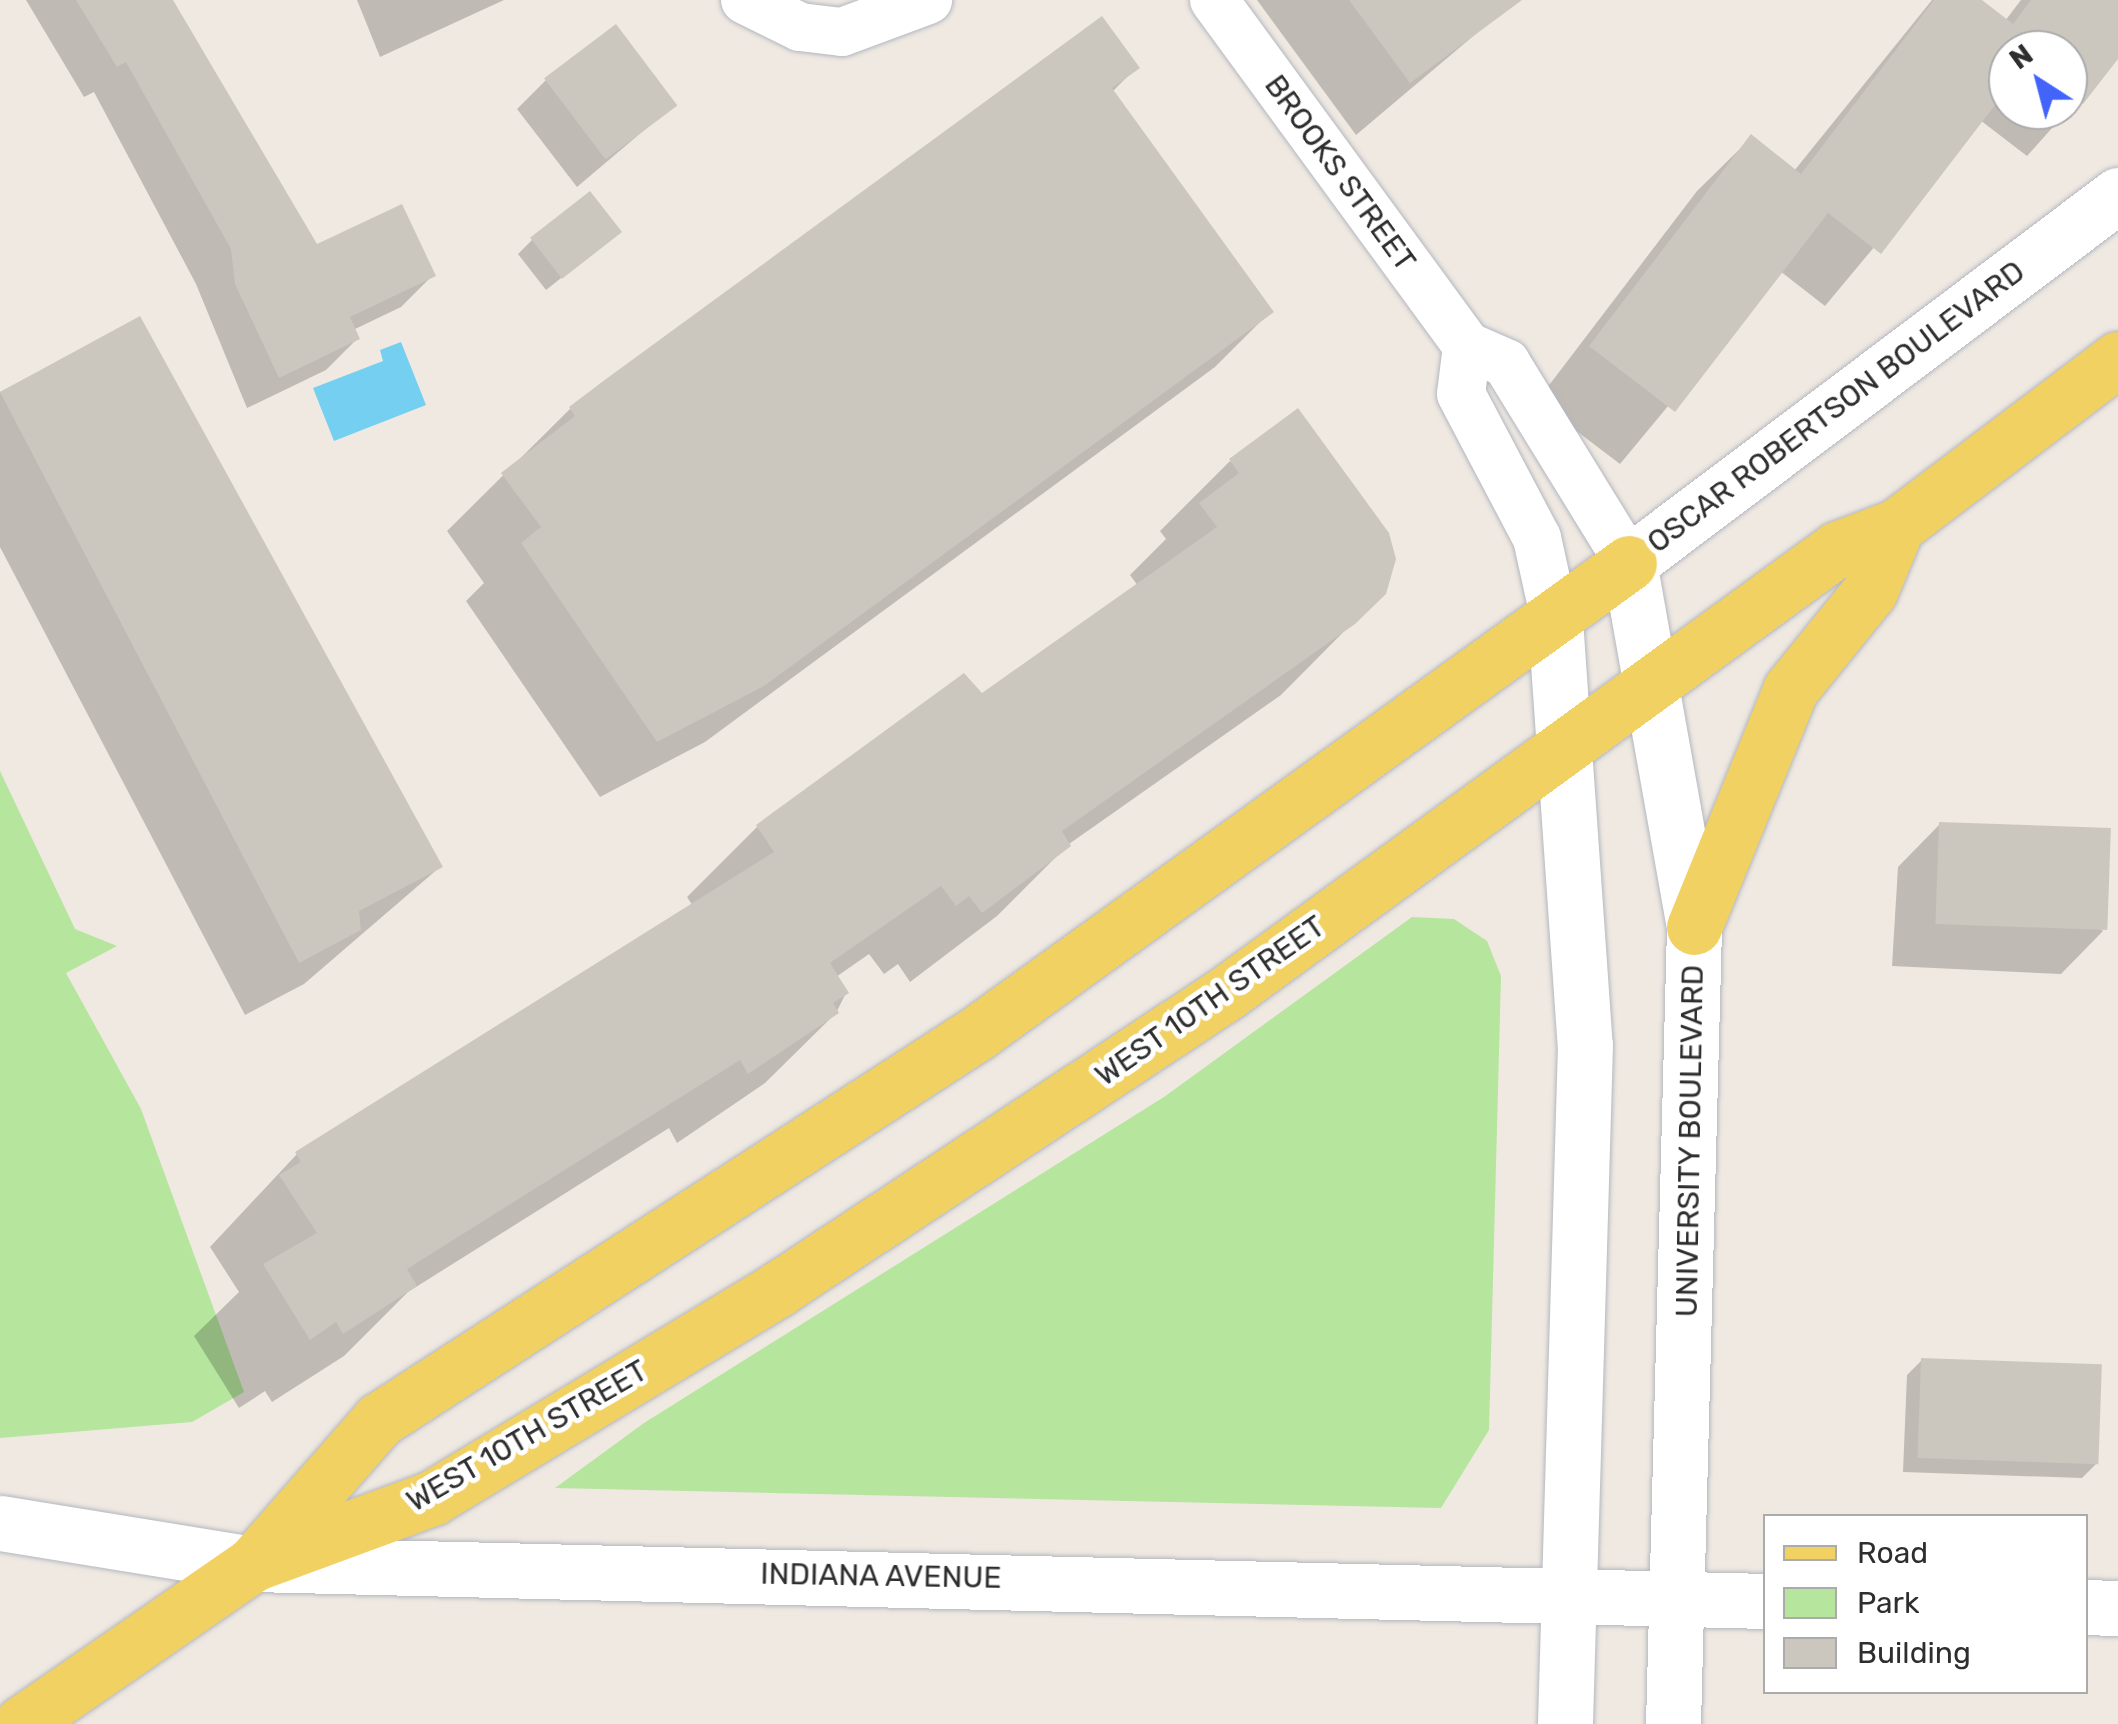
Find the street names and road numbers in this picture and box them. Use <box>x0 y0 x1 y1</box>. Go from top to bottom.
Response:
street label: BROOKS STREET <box>1257 68 1423 278</box>
street label: OSCAR ROBERTSON BOULEVARD <box>1640 253 2032 561</box>
street label: WEST 10TH STREET <box>1088 908 1332 1094</box>
street label: UNIVERSITY BOULEVARD <box>1669 964 1711 1318</box>
street label: WEST 10TH STREET <box>400 1352 654 1520</box>
street label: INDIANA AVENUE <box>759 1556 1003 1596</box>

